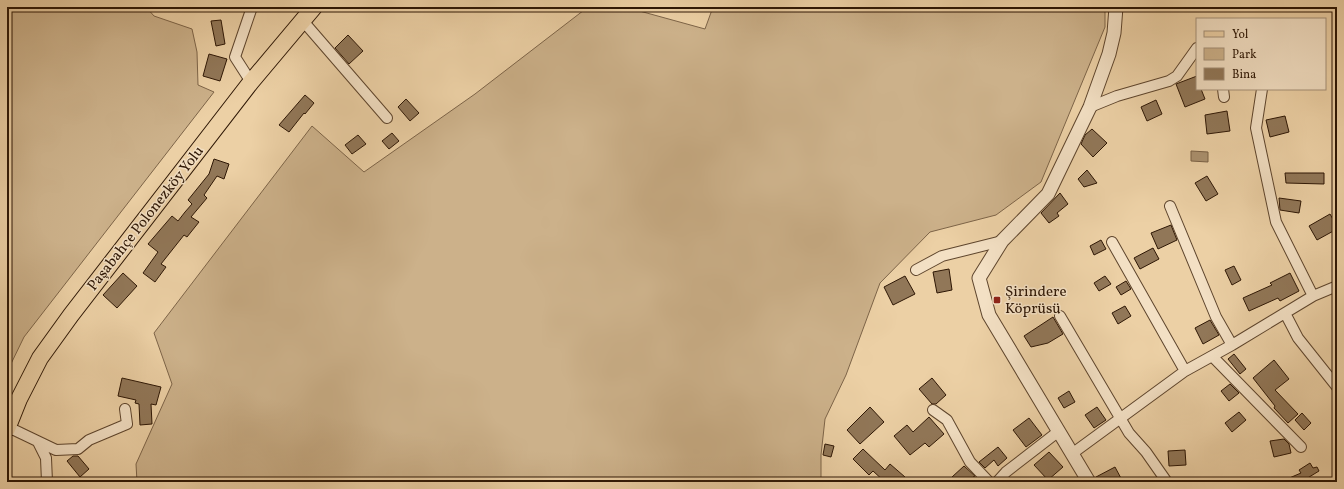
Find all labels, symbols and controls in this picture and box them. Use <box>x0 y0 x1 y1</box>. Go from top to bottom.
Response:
legend <box>1196 18 1326 90</box>
text: Yol <box>1232 27 1249 43</box>
text: Park <box>1232 47 1257 63</box>
text: Bina <box>1232 67 1256 83</box>
street label: Paşabahçe Polonezköy Yolu <box>83 142 209 296</box>
place label: Şirindere Köprüsü <box>1005 282 1067 320</box>
marker: Şirindere Köprüsü <box>992 295 1002 305</box>

